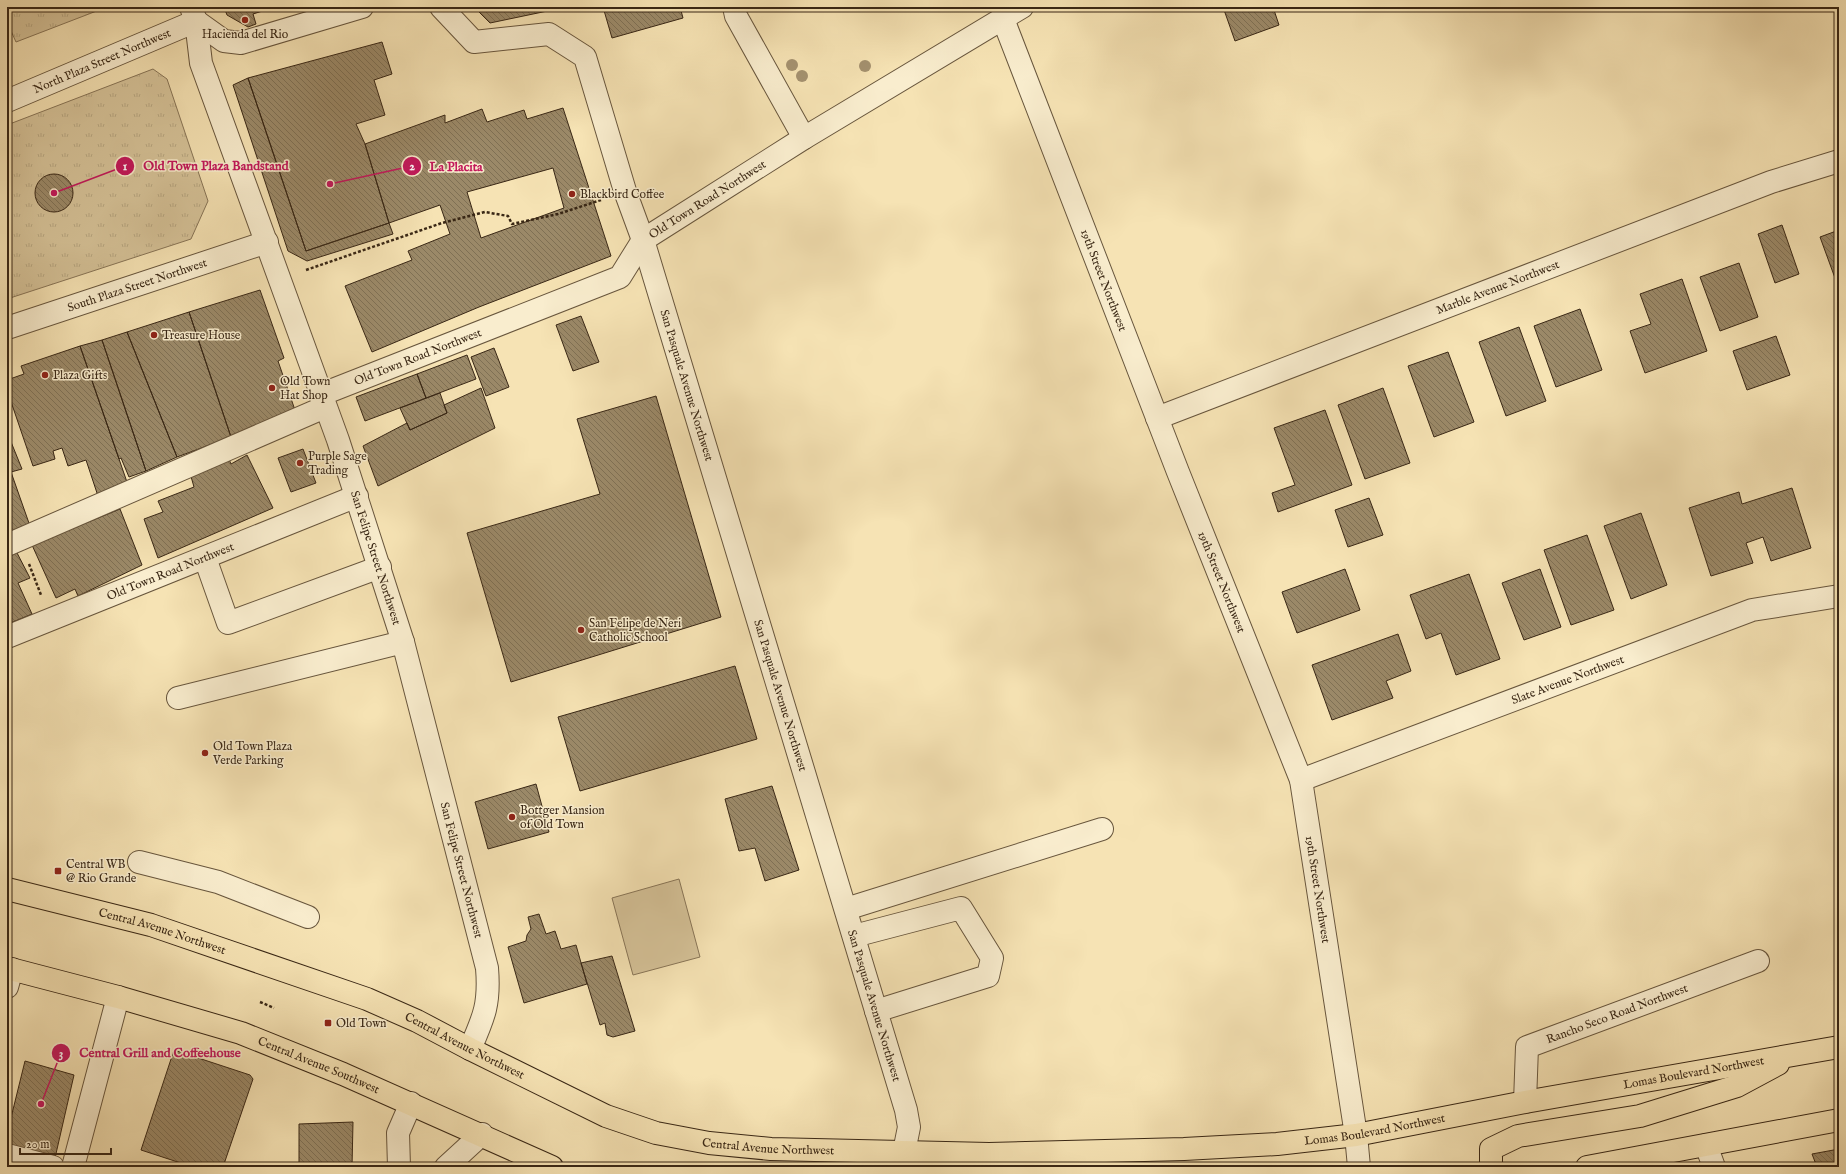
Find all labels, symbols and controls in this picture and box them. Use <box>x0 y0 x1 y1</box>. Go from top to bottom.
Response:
marker: Hacienda del Rio <box>240 15 250 25</box>
street label: North Plaza Street Northwest <box>31 26 173 97</box>
place label: Hacienda del Rio <box>202 27 289 42</box>
callout: Old Town Plaza Bandstand <box>115 153 297 178</box>
callout: La Placita <box>402 154 491 179</box>
street label: Old Town Road Northwest <box>646 157 769 242</box>
text: Old Town Plaza Bandstand <box>143 158 290 175</box>
text: 1 <box>123 159 128 174</box>
text: 2 <box>409 159 415 174</box>
text: La Placita <box>428 159 483 176</box>
place label: Blackbird Coffee <box>580 187 665 202</box>
marker: Blackbird Coffee <box>567 189 577 199</box>
street label: 19th Street Northwest <box>1077 227 1130 334</box>
street label: South Plaza Street Northwest <box>65 255 209 316</box>
street label: Marble Avenue Northwest <box>1434 257 1562 318</box>
street label: San Pasquale Avenue Northwest <box>656 308 716 463</box>
street label: Old Town Road Northwest <box>352 325 484 389</box>
place label: Treasure House <box>162 328 241 343</box>
marker: Treasure House <box>149 330 159 340</box>
place label: Plaza Gifts <box>53 368 107 383</box>
marker: Plaza Gifts <box>40 370 50 380</box>
place label: Old Town Hat Shop <box>280 374 331 404</box>
marker: Old Town Hat Shop <box>267 383 277 393</box>
place label: Purple Sage Trading <box>308 449 367 478</box>
marker: Purple Sage Trading <box>295 458 305 468</box>
street label: San Felipe Street Northwest <box>347 489 404 627</box>
street label: 19th Street Northwest <box>1194 529 1248 635</box>
street label: Old Town Road Northwest <box>105 539 236 604</box>
place label: San Felipe de Neri Catholic School <box>589 616 681 645</box>
street label: San Pasquale Avenue Northwest <box>750 618 810 773</box>
marker: San Felipe de Neri Catholic School <box>576 625 586 635</box>
street label: Slate Avenue Northwest <box>1509 652 1626 708</box>
place label: Old Town Plaza Verde Parking <box>212 739 293 768</box>
marker: Old Town Plaza Verde Parking <box>200 748 210 758</box>
street label: San Felipe Street Northwest <box>437 801 486 940</box>
place label: Bottger Mansion of Old Town <box>520 803 605 832</box>
marker: Bottger Mansion of Old Town <box>507 812 517 822</box>
street label: 19th Street Northwest <box>1302 835 1333 944</box>
place label: Central WB @ Rio Grande <box>66 857 137 886</box>
marker: Central WB @ Rio Grande <box>53 866 63 876</box>
street label: Central Avenue Northwest <box>97 905 228 958</box>
street label: San Pasquale Avenue Northwest <box>844 928 904 1083</box>
street label: Rancho Seco Road Northwest <box>1544 981 1690 1047</box>
street label: Central Avenue Northwest <box>402 1010 527 1083</box>
place label: Old Town <box>336 1016 387 1031</box>
marker: Old Town <box>323 1018 333 1028</box>
street label: Central Avenue Southwest <box>256 1034 382 1097</box>
callout: Central Grill and Coffeehouse <box>51 1040 249 1065</box>
text: Central Grill and Coffeehouse <box>79 1045 241 1062</box>
text: 3 <box>59 1046 63 1061</box>
street label: Lomas Boulevard Northwest <box>1622 1053 1765 1093</box>
street label: Lomas Boulevard Northwest <box>1303 1111 1446 1149</box>
scale bar <box>20 1130 111 1156</box>
street label: Central Avenue Northwest <box>701 1135 834 1158</box>
text: 20 m <box>26 1137 49 1152</box>

